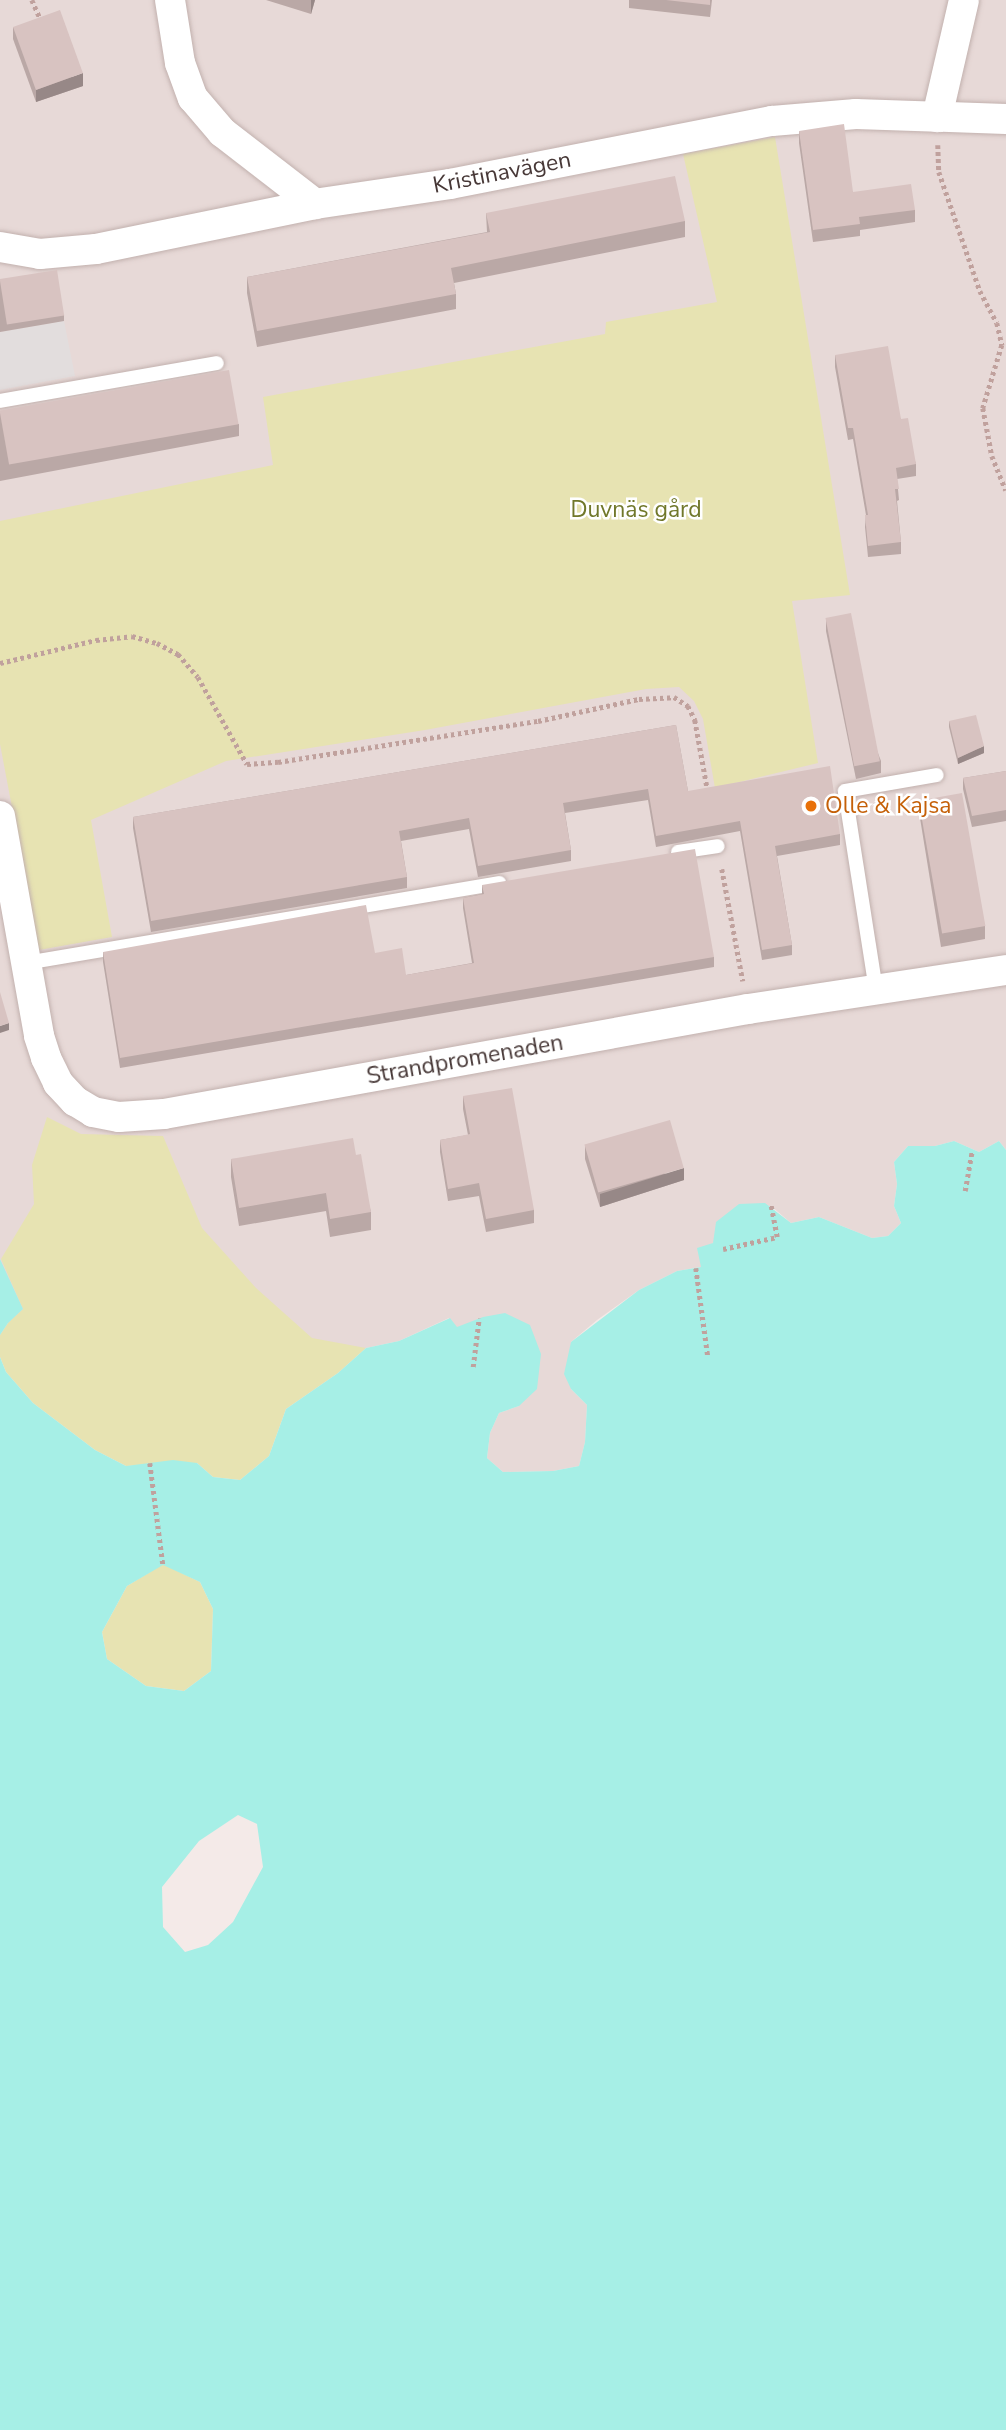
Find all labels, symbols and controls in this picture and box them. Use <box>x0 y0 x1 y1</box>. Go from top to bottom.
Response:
street label: Kristinavägen <box>431 146 573 200</box>
park label: Duvnäs gård <box>570 496 702 524</box>
place label: Olle & Kajsa <box>825 792 951 820</box>
marker: Olle & Kajsa <box>803 798 819 814</box>
street label: Strandpromenaden <box>365 1029 565 1091</box>

